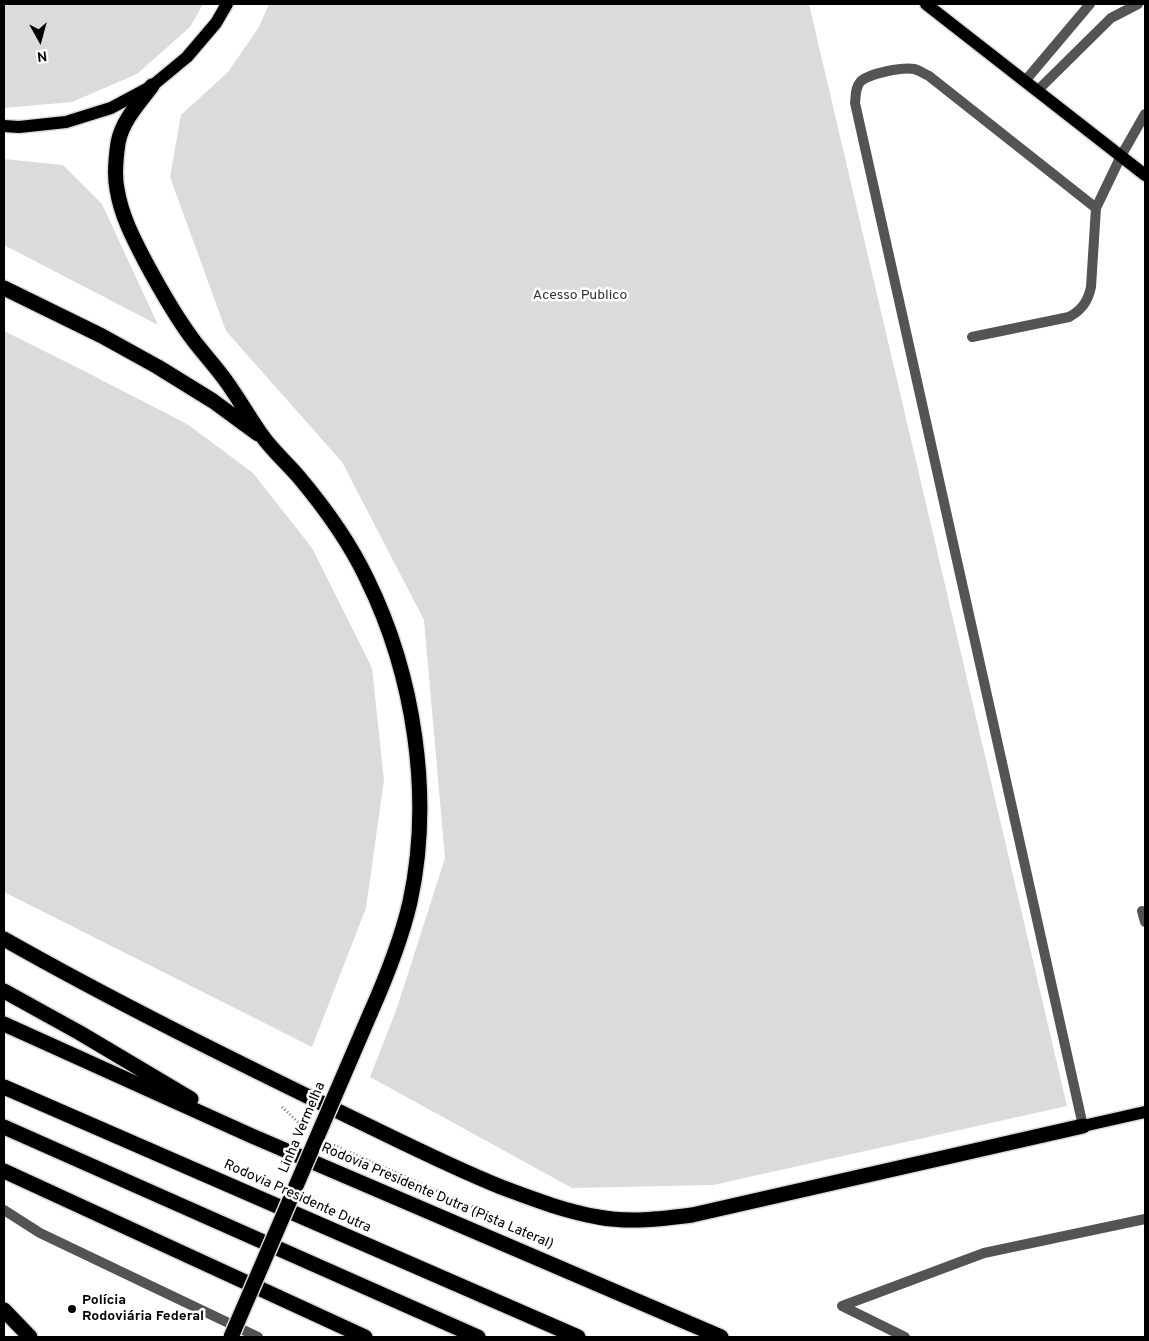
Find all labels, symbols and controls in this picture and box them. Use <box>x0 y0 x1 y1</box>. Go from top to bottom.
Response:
north arrow <box>15 15 65 65</box>
text: N <box>36 46 48 64</box>
park label: Acesso Publico <box>533 288 627 304</box>
street label: Linha Vermelha <box>276 1080 330 1176</box>
street label: Rodovia Presidente Dutra (Pista Lateral) <box>318 1140 556 1254</box>
street label: Rodovia Presidente Dutra <box>221 1157 373 1237</box>
place label: Polícia Rodoviária Federal <box>82 1293 204 1325</box>
marker: Polícia Rodoviária Federal <box>66 1303 78 1315</box>

